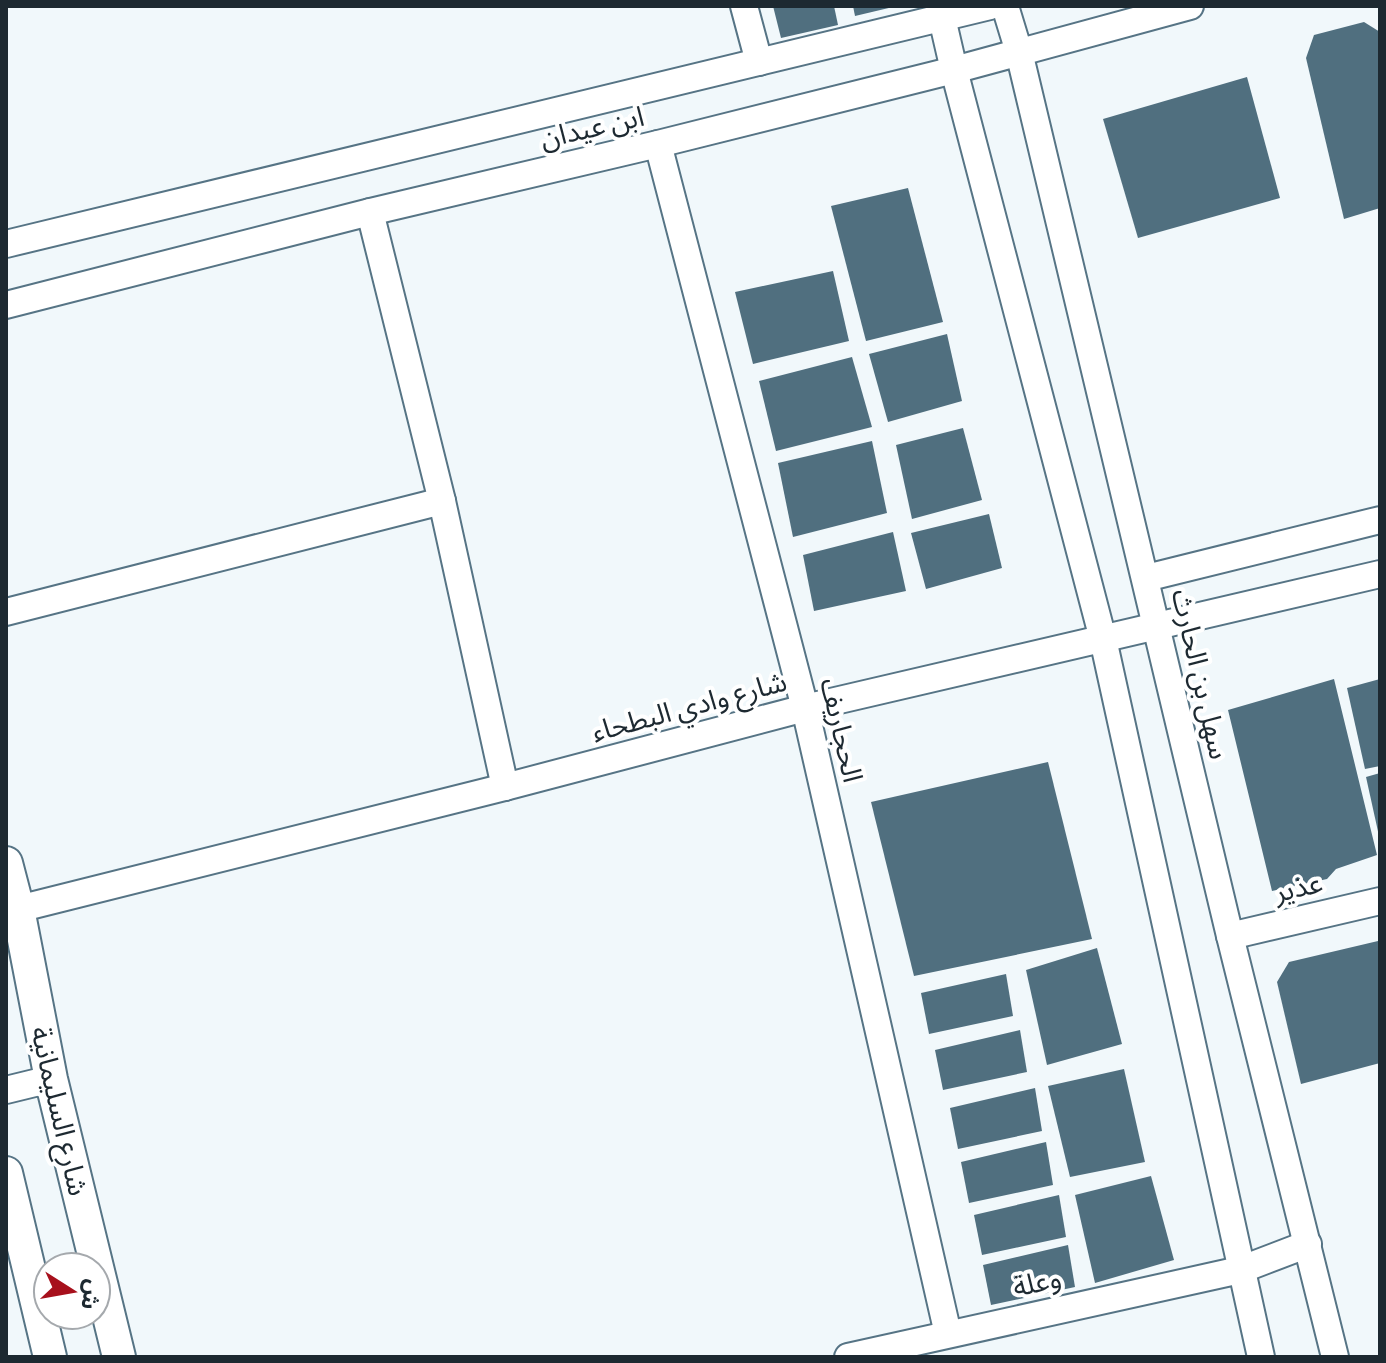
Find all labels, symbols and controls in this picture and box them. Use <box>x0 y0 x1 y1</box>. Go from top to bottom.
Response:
street label: ابن عيدان <box>537 100 647 155</box>
street label: سهل بن الحارث <box>1165 586 1236 762</box>
street label: شارع وادي البطحاء <box>588 665 791 753</box>
street label: الحجاريف <box>813 675 870 786</box>
street label: عذير <box>1270 866 1325 909</box>
street label: شارع السليمانية <box>20 1023 95 1200</box>
north arrow <box>32 1251 112 1331</box>
street label: وعلة <box>1010 1261 1064 1304</box>
text: ش <box>75 1277 107 1312</box>

